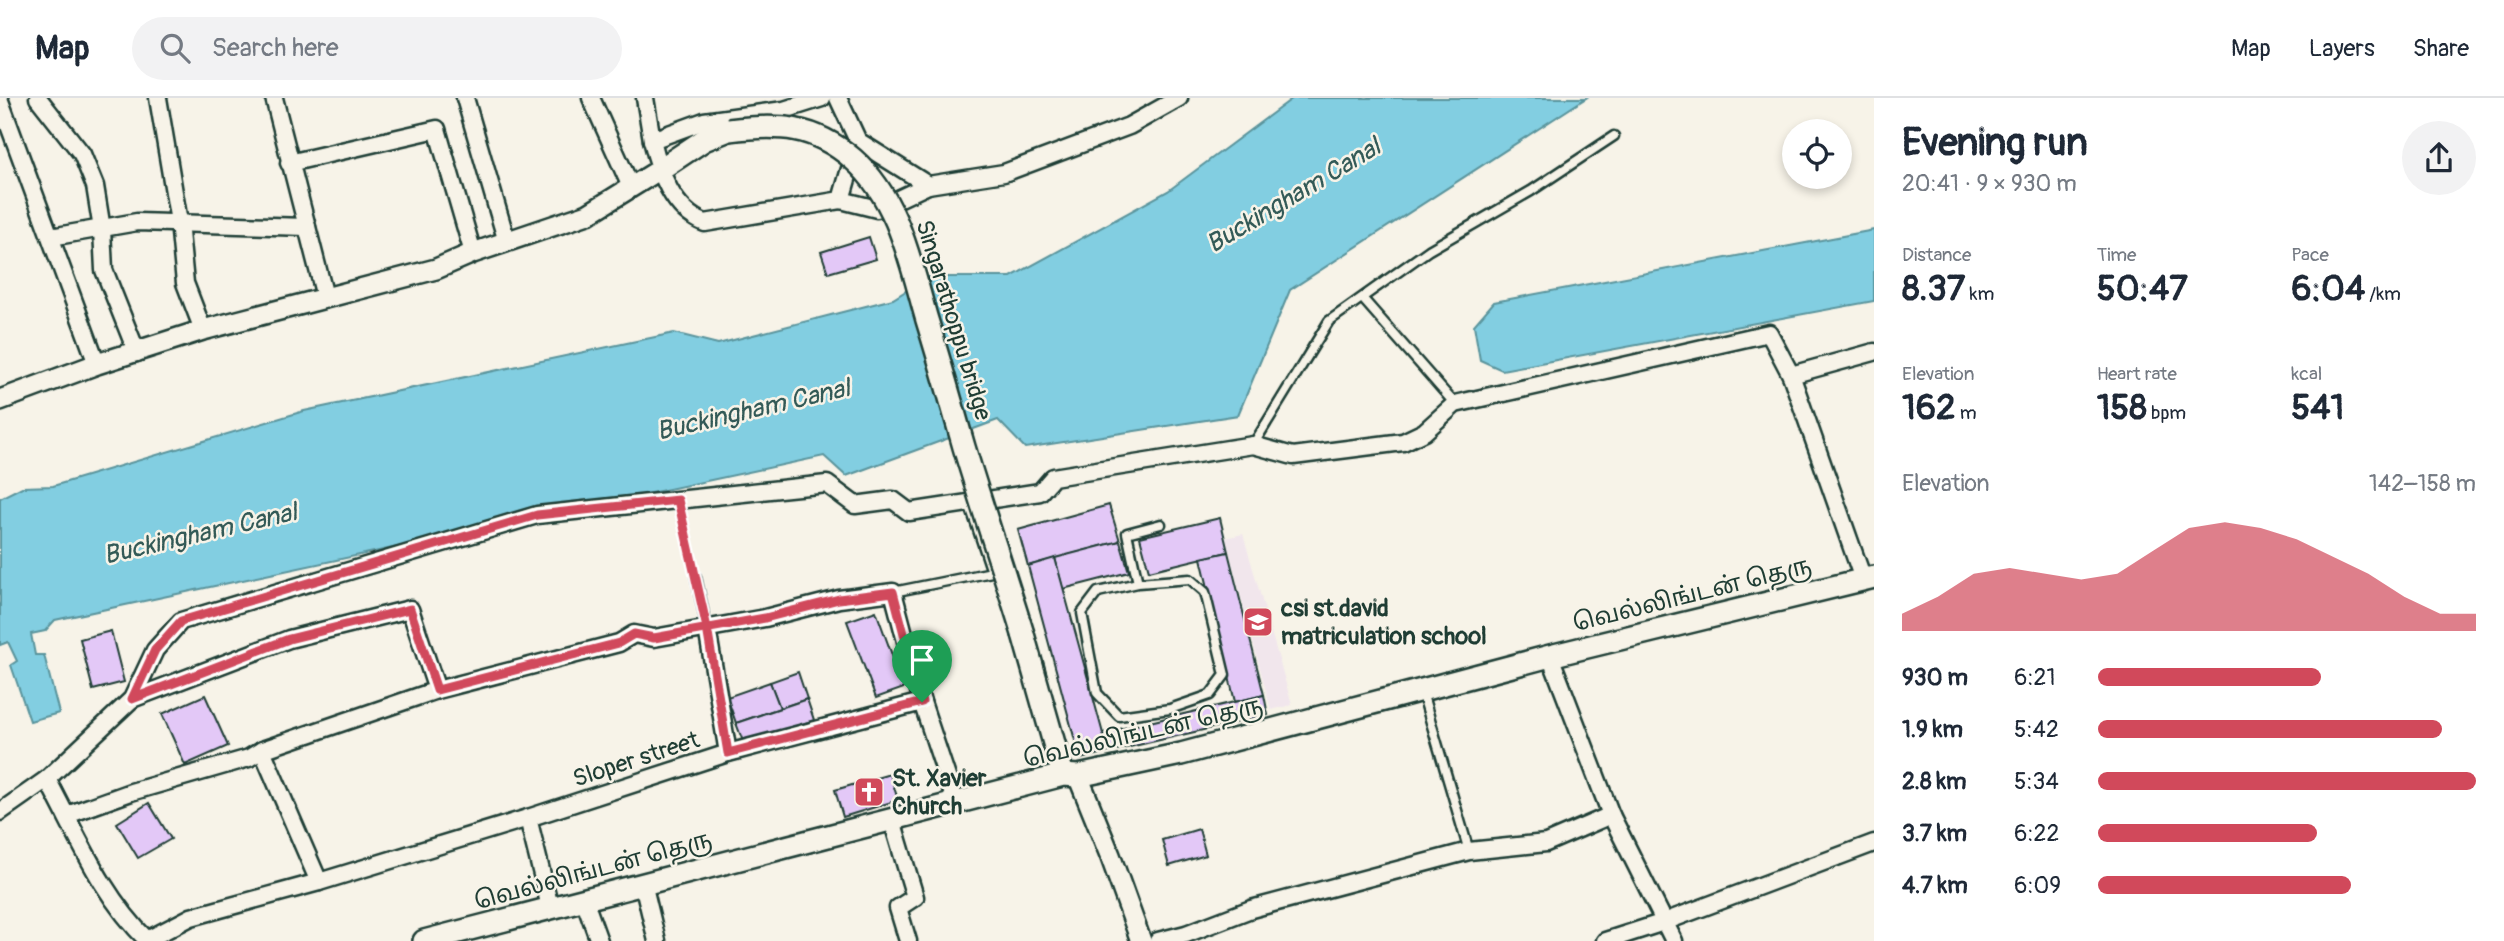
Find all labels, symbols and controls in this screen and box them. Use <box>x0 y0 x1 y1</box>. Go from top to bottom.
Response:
search box <box>132 17 622 80</box>
text: Map <box>35 28 90 69</box>
icon: search <box>156 29 194 67</box>
text: Search here <box>212 32 339 64</box>
text: Map <box>2231 34 2271 63</box>
text: Layers <box>2309 34 2375 63</box>
text: Share <box>2413 34 2469 63</box>
map controls <box>1782 119 1852 189</box>
button: locate <box>1782 119 1852 189</box>
text: Evening run <box>1902 119 2088 167</box>
button: share <box>2402 121 2476 195</box>
water label: Buckingham Canal <box>1201 130 1389 260</box>
text: 20:41 · 9 × 930 m <box>1902 169 2077 198</box>
street label: Singarathoppu bridge <box>909 216 998 424</box>
text: Distance <box>1902 243 1971 267</box>
text: Time <box>2097 243 2136 267</box>
text: Pace <box>2291 243 2329 267</box>
text: 8.37 <box>1902 267 1965 311</box>
text: 50:47 <box>2097 267 2188 311</box>
text: 6:04 <box>2291 267 2365 311</box>
text: km <box>1965 282 1994 306</box>
text: /km <box>2365 282 2401 306</box>
text: Elevation <box>1902 362 1974 386</box>
text: Heart rate <box>2097 362 2177 386</box>
text: kcal <box>2291 362 2322 386</box>
water label: Buckingham Canal <box>653 372 856 448</box>
text: 162 <box>1902 386 1956 430</box>
text: 158 <box>2097 386 2147 430</box>
text: 541 <box>2291 386 2344 430</box>
text: m <box>1956 401 1977 425</box>
text: bpm <box>2147 401 2186 425</box>
text: Elevation <box>1902 469 1990 498</box>
text: 142–158 m <box>2369 469 2476 498</box>
water label: Buckingham Canal <box>100 496 303 572</box>
street label: வெல்லிங்டன் தெரு <box>1570 551 1815 639</box>
place label: csi st.david matriculation school <box>1280 594 1487 651</box>
school or university icon: csi st.david matriculation school <box>1241 605 1275 639</box>
pin <box>892 630 952 702</box>
icon: arrive <box>903 641 941 679</box>
text: 930 m <box>1902 663 1968 692</box>
text: 6:21 <box>2014 663 2055 692</box>
street label: வெல்லிங்டன் தெரு <box>1021 691 1266 775</box>
text: 1.9 km <box>1902 715 1963 744</box>
text: 5:42 <box>2014 715 2059 744</box>
street label: Sloper street <box>569 725 704 794</box>
place label: St. Xavier Church <box>892 764 987 821</box>
text: 2.8 km <box>1902 767 1967 796</box>
text: 5:34 <box>2014 767 2059 796</box>
church icon: St. Xavier Church <box>852 775 886 809</box>
text: 3.7 km <box>1902 819 1967 848</box>
text: 6:22 <box>2014 819 2059 848</box>
street label: வெல்லிங்டன் தெரு <box>471 825 715 917</box>
text: 4.7 km <box>1902 871 1968 900</box>
text: 6:09 <box>2014 871 2061 900</box>

